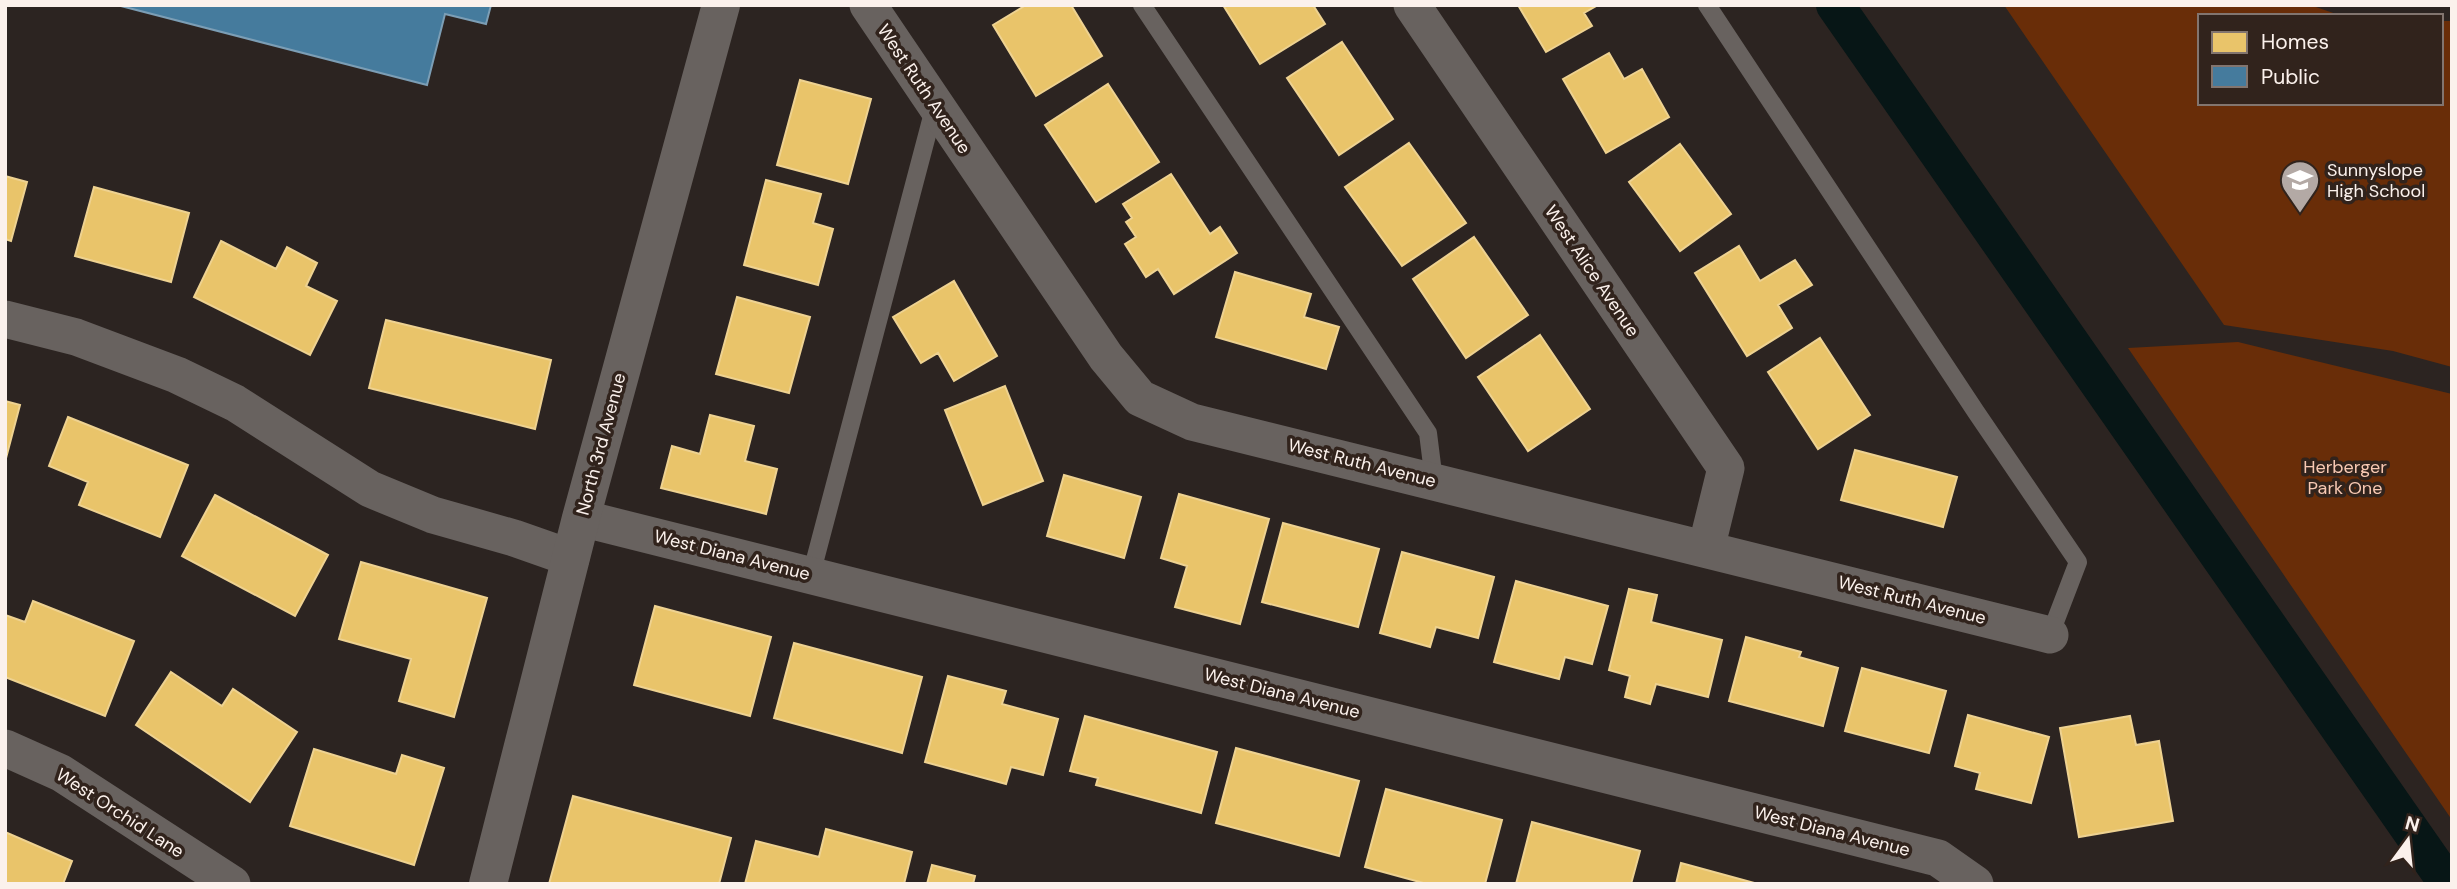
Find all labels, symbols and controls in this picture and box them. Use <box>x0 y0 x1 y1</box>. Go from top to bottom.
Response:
legend <box>2198 14 2443 105</box>
street label: West Ruth Avenue <box>872 19 976 159</box>
text: Homes <box>2261 28 2329 56</box>
text: Public <box>2261 63 2320 91</box>
place label: Sunnyslope High School <box>2327 158 2425 203</box>
school or university icon: Sunnyslope High School <box>2279 159 2321 214</box>
street label: West Alice Avenue <box>1539 200 1645 342</box>
street label: North 3rd Avenue <box>570 370 632 518</box>
street label: West Ruth Avenue <box>1286 433 1438 493</box>
park label: Herberger Park One <box>2303 455 2387 500</box>
street label: West Diana Avenue <box>652 524 812 586</box>
street label: West Ruth Avenue <box>1836 570 1988 630</box>
street label: West Diana Avenue <box>1202 662 1362 724</box>
street label: West Orchid Lane <box>51 763 189 863</box>
street label: West Diana Avenue <box>1752 800 1912 862</box>
north arrow <box>2373 805 2443 875</box>
text: N <box>2402 810 2422 838</box>

